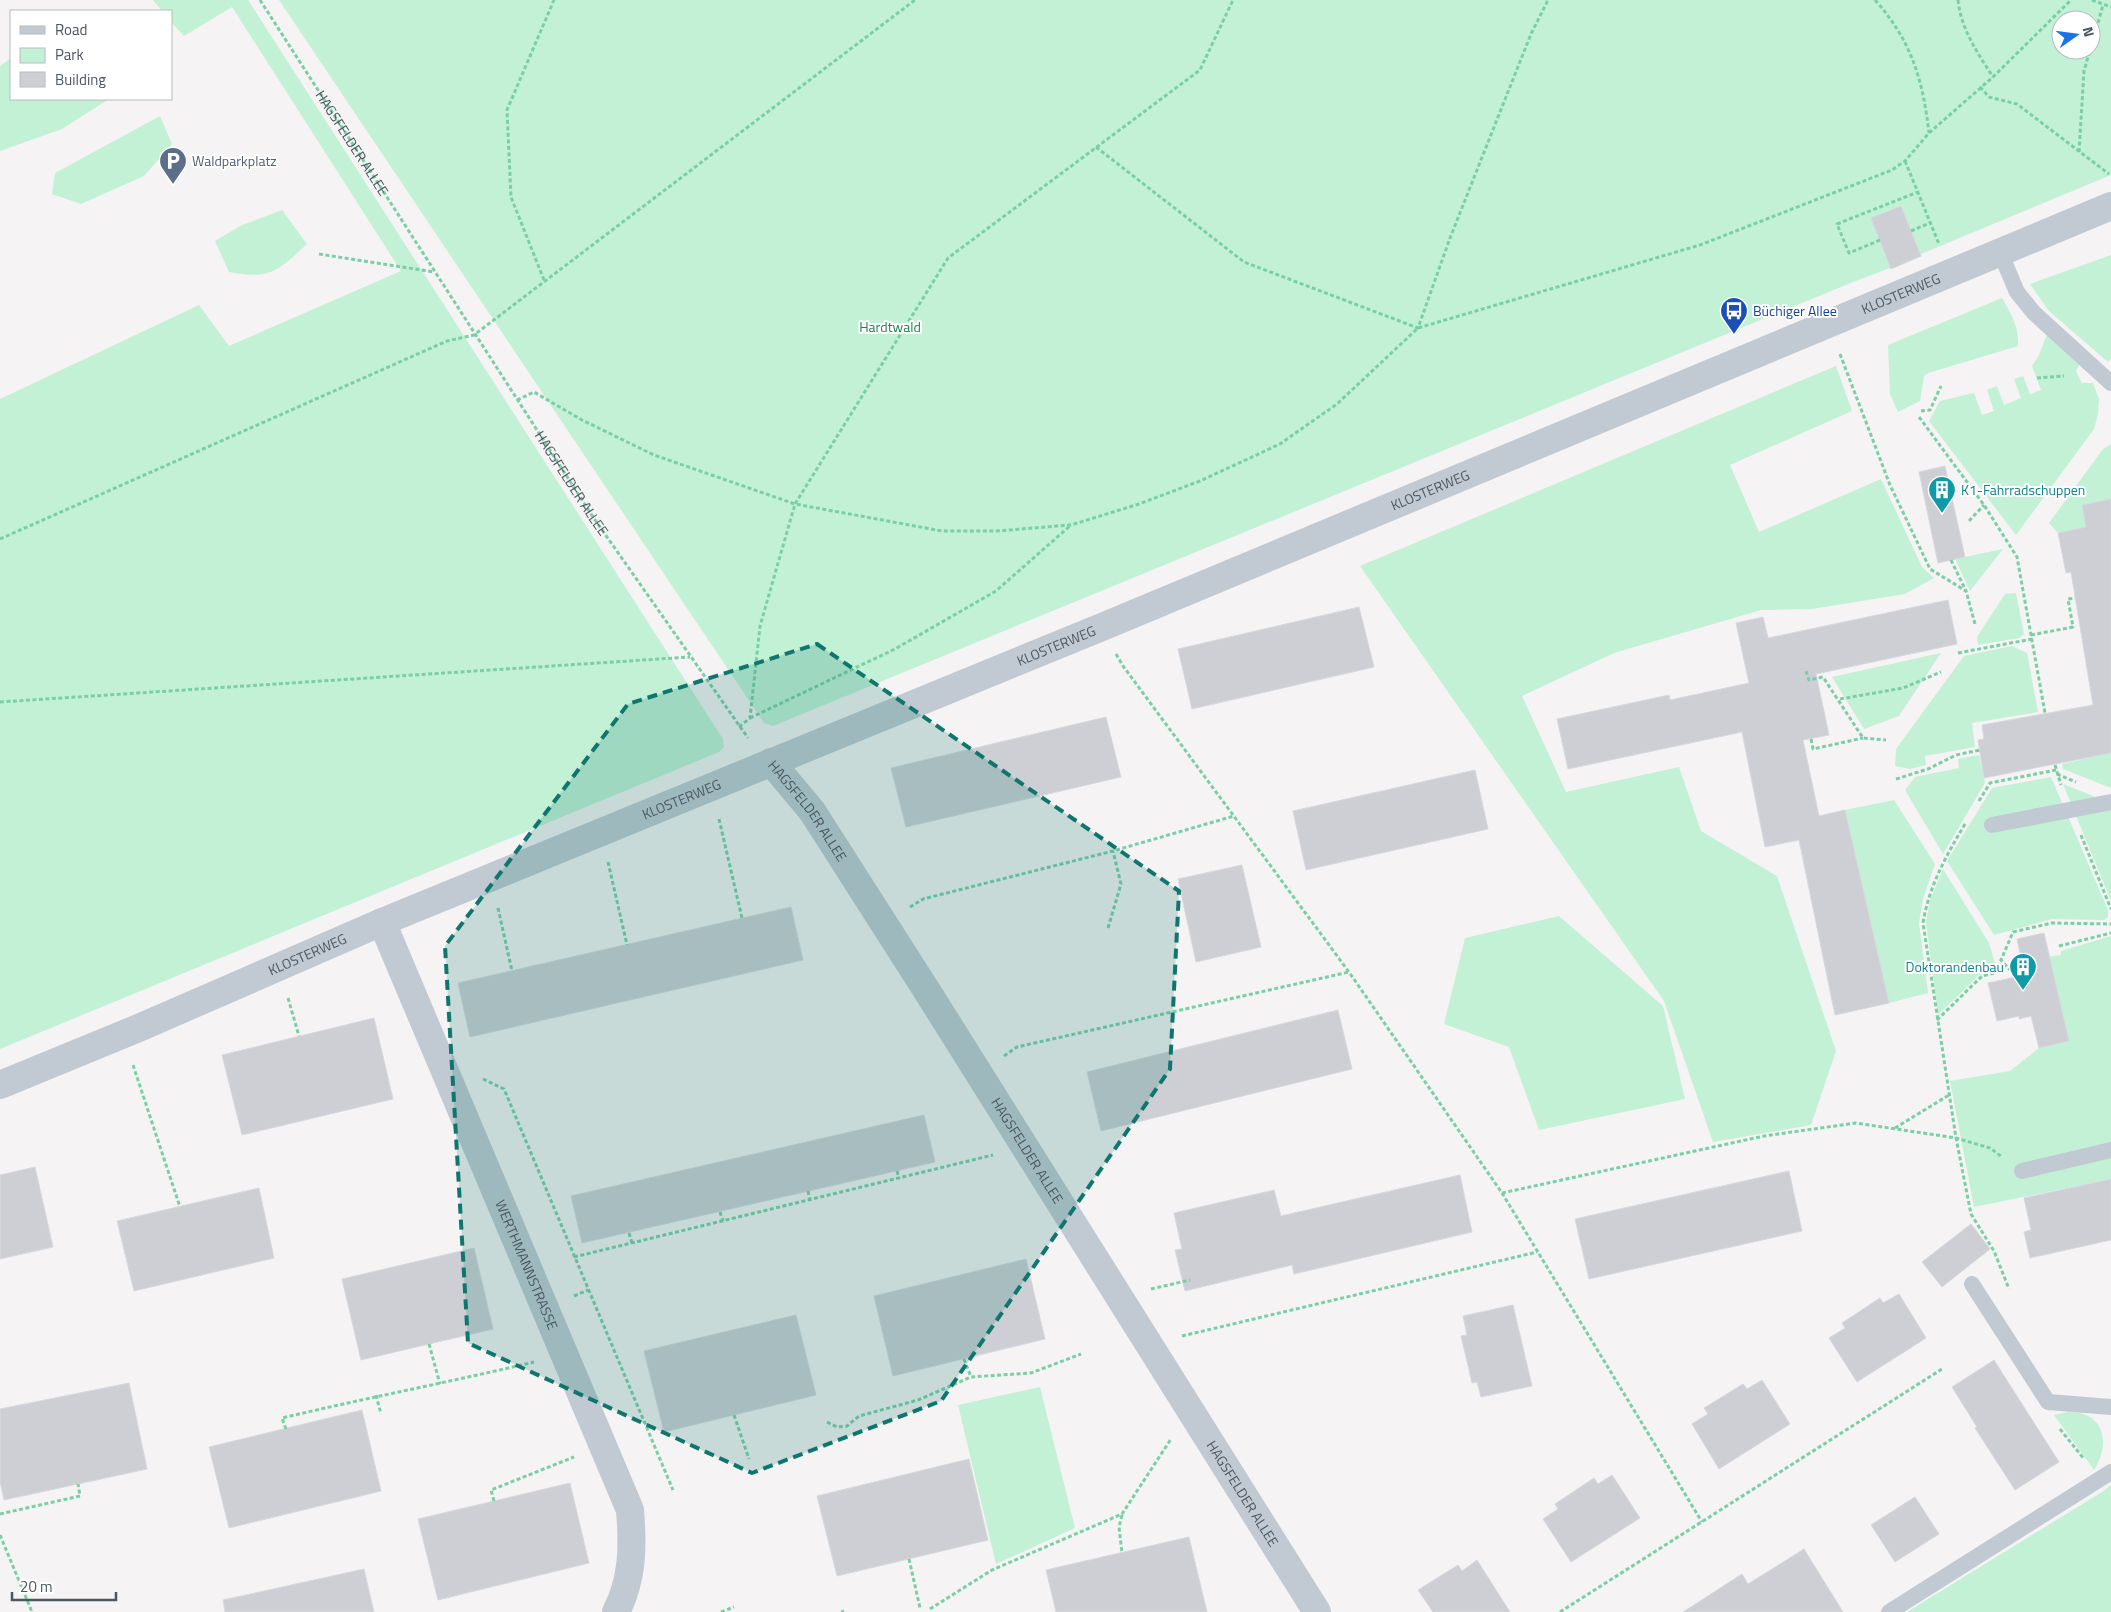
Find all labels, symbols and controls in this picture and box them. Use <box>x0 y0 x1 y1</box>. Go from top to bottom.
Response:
legend <box>10 10 172 100</box>
north arrow <box>2051 10 2101 60</box>
text: Road <box>55 18 87 41</box>
text: N <box>2078 24 2100 39</box>
text: Park <box>55 43 84 66</box>
text: Building <box>55 68 106 91</box>
street label: HAGSFELDER ALLEE <box>311 86 394 200</box>
parking icon: Waldparkplatz <box>158 146 188 185</box>
place label: Waldparkplatz <box>192 150 277 171</box>
street label: KLOSTERWEG <box>1858 267 1943 319</box>
bus stop icon: Büchiger Allee <box>1719 296 1749 335</box>
place label: Büchiger Allee <box>1753 300 1837 321</box>
park label: Hardtwald <box>859 316 921 337</box>
street label: HAGSFELDER ALLEE <box>530 426 614 540</box>
street label: KLOSTERWEG <box>1387 464 1473 515</box>
building icon: K1-Fahrradschuppen <box>1927 475 1957 514</box>
place label: K1-Fahrradschuppen <box>1961 479 2085 500</box>
street label: KLOSTERWEG <box>1013 620 1099 671</box>
street label: HAGSFELDER ALLEE <box>763 755 853 865</box>
street label: KLOSTERWEG <box>639 773 724 824</box>
street label: KLOSTERWEG <box>265 928 350 980</box>
building icon: Doktorandenbau <box>2008 952 2038 991</box>
place label: Doktorandenbau <box>1905 956 2004 977</box>
street label: HAGSFELDER ALLEE <box>986 1093 1069 1208</box>
street label: WERTHMANNSTRASSE <box>490 1196 564 1333</box>
street label: HAGSFELDER ALLEE <box>1202 1436 1284 1551</box>
scale bar <box>12 1570 116 1602</box>
text: 20 m <box>20 1575 53 1598</box>

